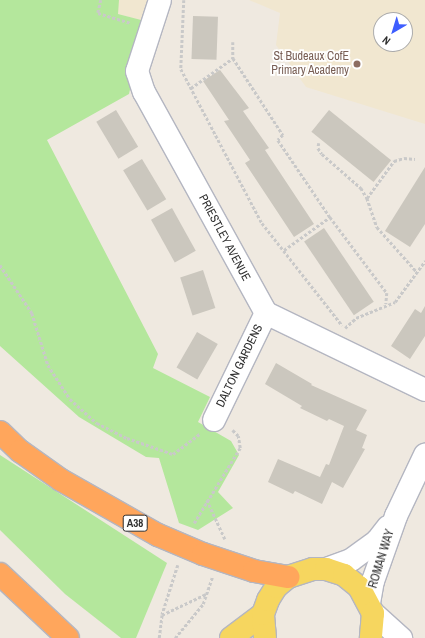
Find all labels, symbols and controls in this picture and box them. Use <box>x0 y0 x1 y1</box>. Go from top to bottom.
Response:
north arrow <box>373 12 413 52</box>
text: N <box>379 33 393 48</box>
place label: St Budeaux CofE Primary Academy <box>271 50 349 78</box>
marker: St Budeaux CofE Primary Academy <box>352 59 362 69</box>
street label: PRIESTLEY AVENUE <box>195 192 253 284</box>
street label: DALTON GARDENS <box>214 322 266 410</box>
road number: A38 <box>122 514 148 532</box>
street label: ROMAN WAY <box>366 528 398 590</box>

